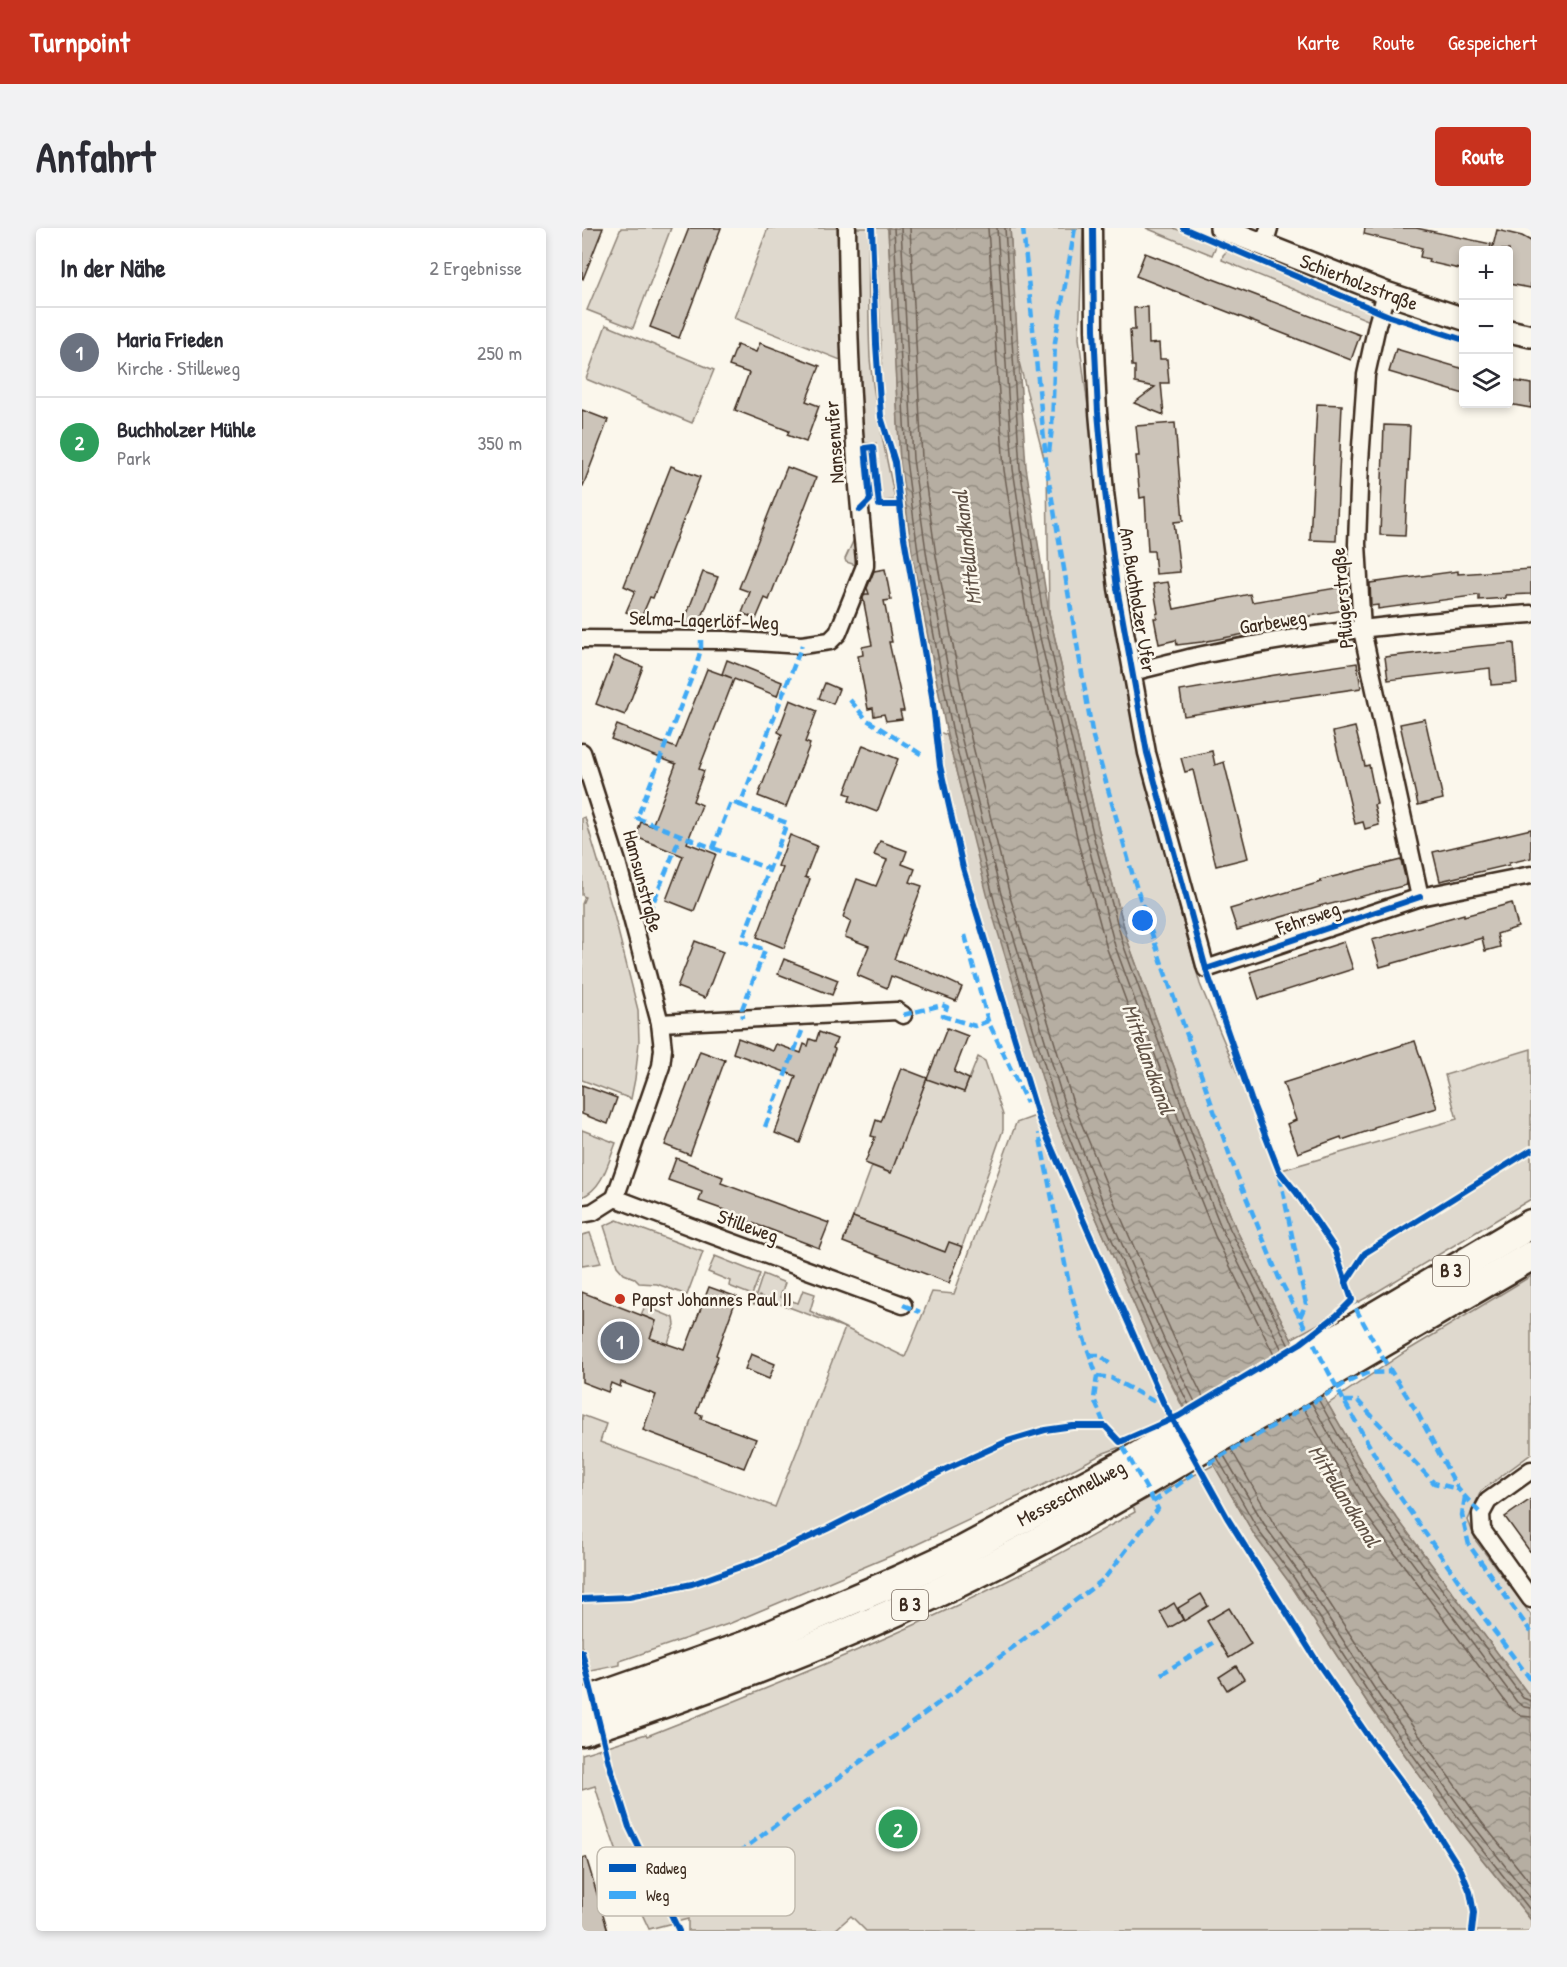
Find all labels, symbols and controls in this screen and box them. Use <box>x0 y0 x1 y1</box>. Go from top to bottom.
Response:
text: Turnpoint <box>30 23 130 61</box>
text: Karte <box>1297 28 1340 57</box>
text: Route <box>1373 28 1415 57</box>
text: Gespeichert <box>1448 28 1537 57</box>
button: Route <box>1435 127 1531 186</box>
text: Anfahrt <box>36 128 155 185</box>
map controls <box>1459 246 1513 408</box>
button: + <box>1459 246 1513 300</box>
street label: Schierholzstraße <box>1296 247 1422 316</box>
text: In der Nähe <box>60 250 166 285</box>
text: 2 Ergebnisse <box>430 254 522 281</box>
button: − <box>1459 300 1513 354</box>
text: Maria Frieden <box>117 324 223 354</box>
text: 1 <box>76 339 83 366</box>
text: 250 m <box>477 339 522 366</box>
text: Kirche · Stilleweg <box>117 354 240 381</box>
button: layers <box>1459 354 1513 408</box>
street label: Nansenufer <box>817 399 850 484</box>
text: Buchholzer Mühle <box>117 414 256 444</box>
text: 2 <box>75 429 84 456</box>
text: 350 m <box>477 429 522 456</box>
text: Park <box>117 444 150 471</box>
water label: Mittellandkanal <box>945 488 988 607</box>
street label: Am Buchholzer Ufer <box>1114 525 1163 675</box>
street label: Pflügerstraße <box>1324 546 1359 650</box>
street label: Selma-Lagerlöf-Weg <box>629 603 779 636</box>
street label: Garbeweg <box>1237 603 1308 640</box>
street label: Hamsunstraße <box>617 827 670 935</box>
street label: Fehrsweg <box>1272 894 1343 941</box>
your location <box>1128 906 1157 935</box>
water label: Mittellandkanal <box>1115 1000 1182 1119</box>
street label: Stilleweg <box>714 1202 783 1249</box>
road number: B 3 <box>1433 1256 1469 1286</box>
place label: Papst Johannes Paul II <box>632 1285 792 1312</box>
marker: Papst Johannes Paul II <box>613 1292 627 1306</box>
pin: 1 <box>600 1318 639 1364</box>
water label: Mittellandkanal <box>1302 1439 1388 1553</box>
street label: Messeschnellweg <box>1012 1453 1130 1532</box>
road number: B 3 <box>892 1590 928 1620</box>
pin: 2 <box>878 1806 918 1852</box>
legend <box>597 1847 795 1916</box>
text: Radweg <box>646 1857 687 1879</box>
text: Weg <box>646 1884 669 1906</box>

